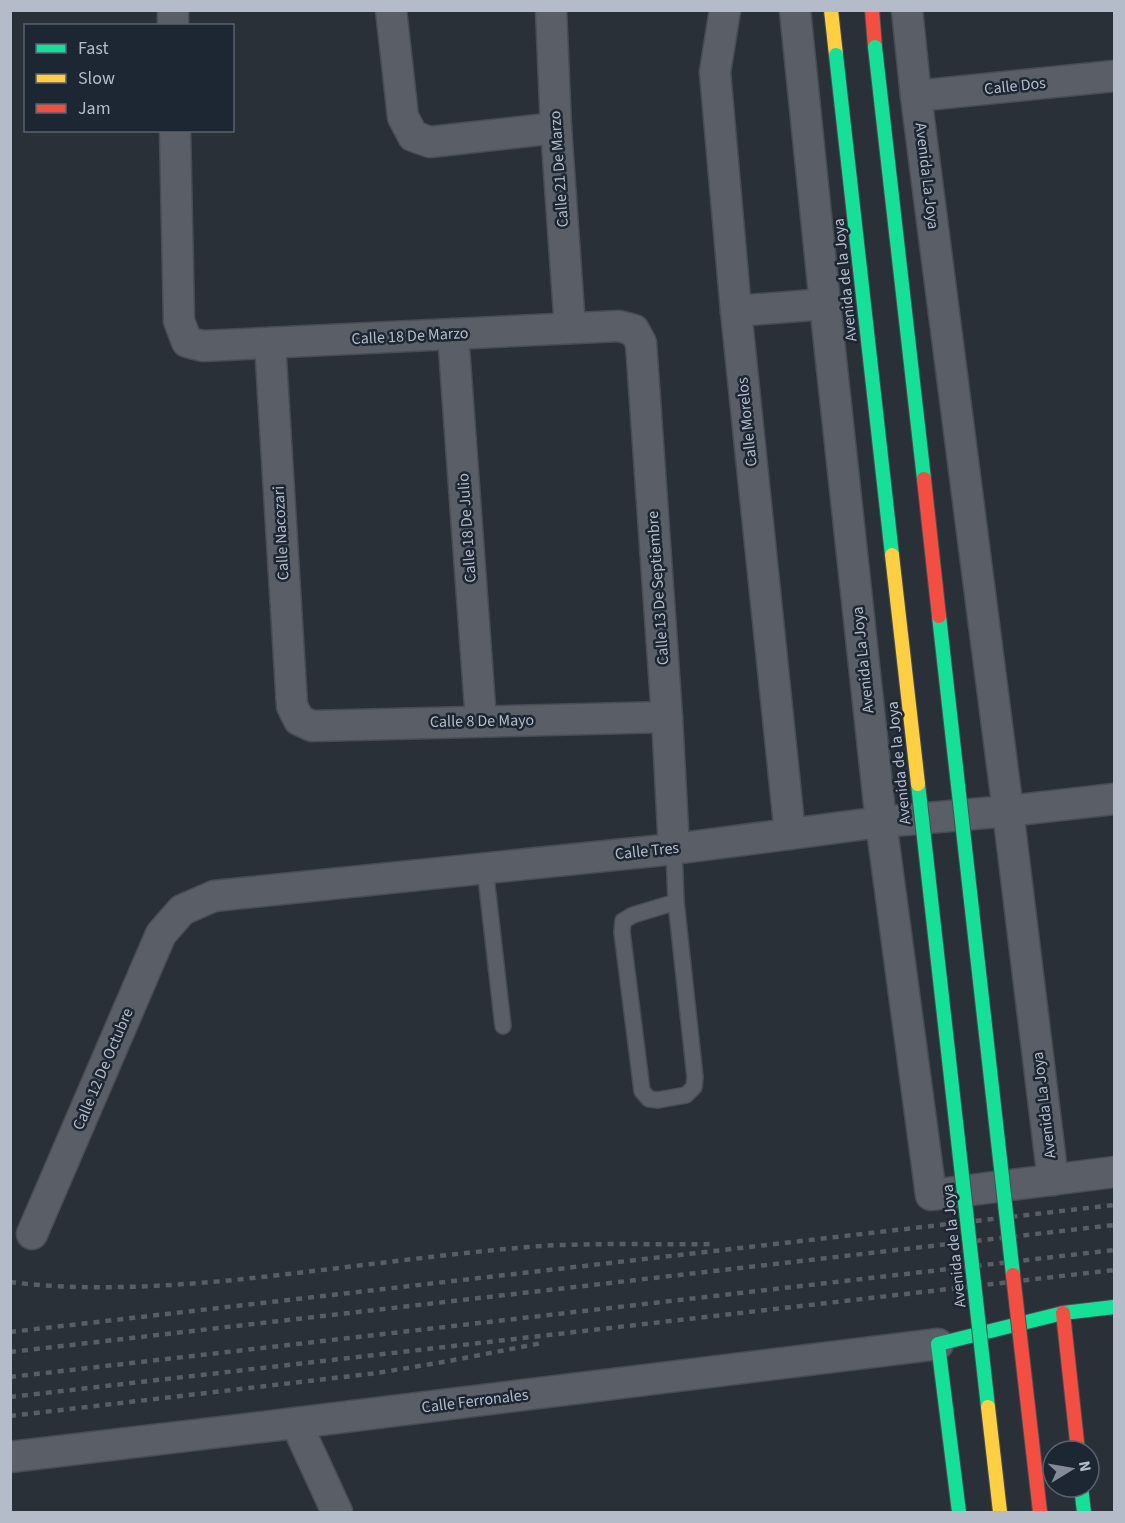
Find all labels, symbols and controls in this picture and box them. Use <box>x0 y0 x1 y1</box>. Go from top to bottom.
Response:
legend <box>24 24 234 132</box>
text: Fast <box>78 36 109 61</box>
text: Slow <box>78 66 115 91</box>
street label: Calle Dos <box>983 72 1047 100</box>
text: Jam <box>78 96 111 121</box>
street label: Calle 21 De Marzo <box>544 110 574 228</box>
street label: Avenida La Joya <box>910 121 944 231</box>
street label: Avenida de la Joya <box>828 217 862 343</box>
street label: Calle 18 De Marzo <box>351 322 469 350</box>
street label: Calle Morelos <box>731 376 763 468</box>
street label: Calle 18 De Julio <box>452 473 482 583</box>
street label: Calle Nacozari <box>268 485 294 581</box>
street label: Calle 13 De Septiembre <box>642 510 674 666</box>
street label: Avenida La Joya <box>846 605 880 715</box>
street label: Avenida de la Joya <box>882 700 916 826</box>
street label: Calle 8 De Mayo <box>430 709 534 733</box>
street label: Calle Tres <box>614 837 680 865</box>
street label: Calle 12 De Octubre <box>67 1005 139 1133</box>
street label: Avenida La Joya <box>1027 1050 1061 1160</box>
street label: Avenida de la Joya <box>937 1183 971 1309</box>
street label: Calle Ferronales <box>420 1384 530 1418</box>
north arrow <box>1041 1439 1101 1499</box>
text: N <box>1073 1459 1097 1474</box>

